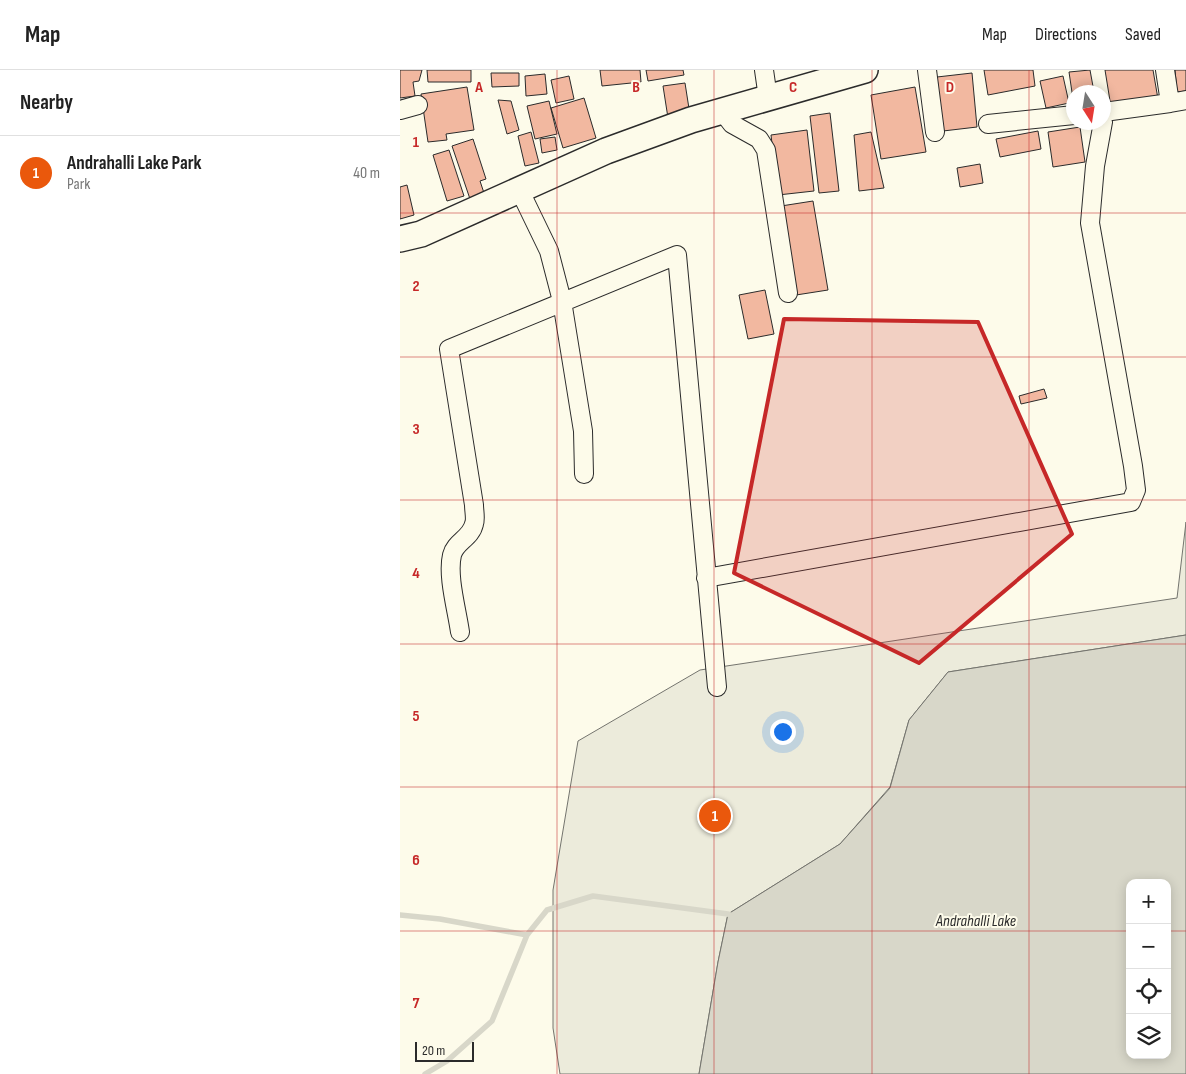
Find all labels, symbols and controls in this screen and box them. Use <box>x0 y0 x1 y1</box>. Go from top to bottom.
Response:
text: Map <box>25 20 60 49</box>
text: Map <box>982 24 1007 45</box>
text: Directions <box>1035 24 1097 45</box>
text: Saved <box>1125 24 1161 45</box>
text: A <box>474 78 483 97</box>
text: B <box>632 78 640 97</box>
text: C <box>789 78 797 97</box>
text: D <box>946 78 954 97</box>
north arrow <box>1066 85 1111 130</box>
text: Nearby <box>20 90 73 115</box>
text: 1 <box>413 133 420 152</box>
text: Andrahalli Lake Park <box>67 152 202 175</box>
text: 1 <box>33 164 39 183</box>
text: 40 m <box>353 164 380 183</box>
text: Park <box>67 175 90 194</box>
text: 2 <box>412 277 420 296</box>
text: 3 <box>412 420 420 439</box>
text: 4 <box>412 564 420 583</box>
text: 5 <box>412 707 420 726</box>
your location <box>770 719 796 745</box>
pin: 1 <box>699 797 731 835</box>
text: 6 <box>412 851 420 870</box>
map controls <box>1126 879 1171 1059</box>
button: + <box>1126 879 1171 924</box>
water label: Andrahalli Lake <box>935 912 1016 931</box>
button: − <box>1126 924 1171 969</box>
button: locate <box>1126 969 1171 1014</box>
text: 7 <box>413 994 420 1013</box>
button: layers <box>1126 1014 1171 1059</box>
scale bar <box>415 1039 474 1062</box>
text: 20 m <box>422 1042 445 1059</box>

